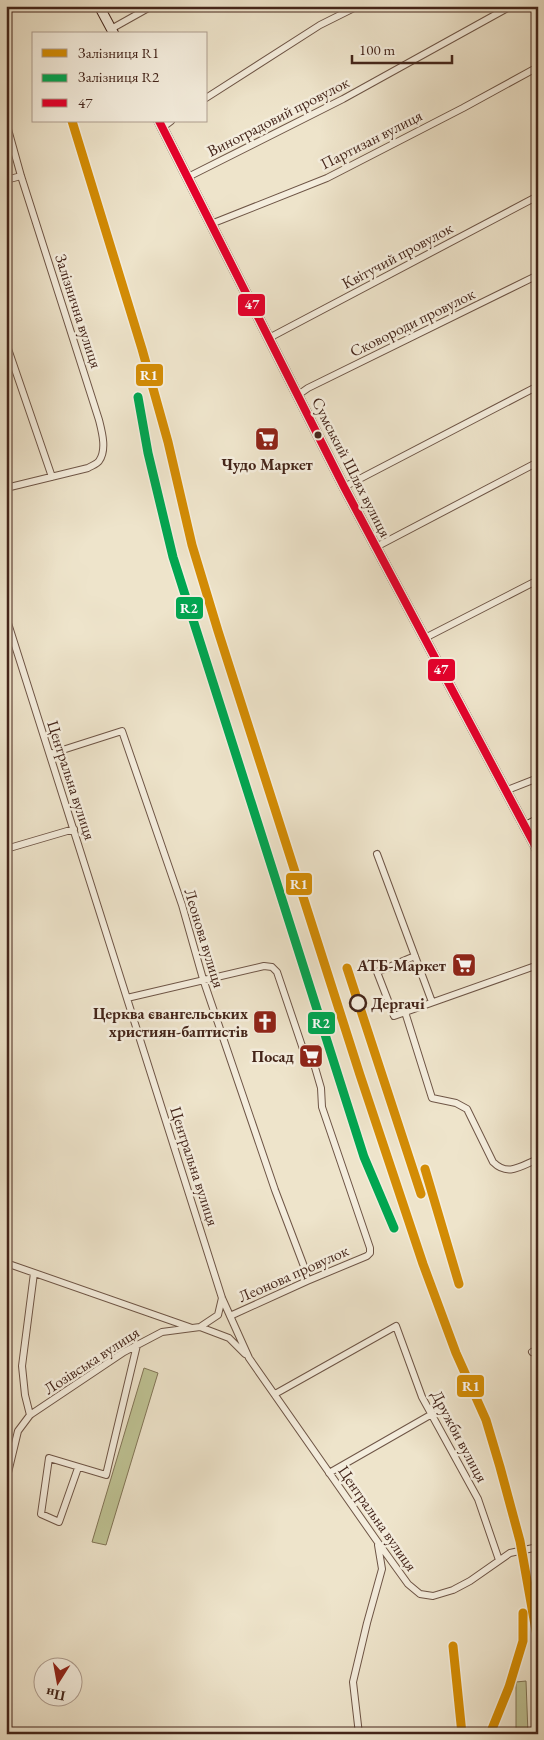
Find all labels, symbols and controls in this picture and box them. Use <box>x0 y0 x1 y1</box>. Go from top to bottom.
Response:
legend <box>32 32 208 122</box>
scale bar <box>352 32 452 64</box>
text: 100 m <box>359 40 396 59</box>
text: Залізниця R1 <box>78 43 159 62</box>
text: Залізниця R2 <box>78 67 160 86</box>
street label: Виноградовий провулок <box>204 71 353 161</box>
text: 47 <box>78 93 93 112</box>
street label: Партизан вулиця <box>317 105 426 174</box>
street label: Квітучий провулок <box>338 217 457 294</box>
street label: Залізнична вулиця <box>50 251 107 371</box>
street label: Сковороди провулок <box>346 283 479 362</box>
line badge: 47 <box>237 293 266 317</box>
text: 47 <box>245 295 260 313</box>
line badge: R1 <box>135 363 164 387</box>
text: R1 <box>140 366 158 384</box>
street label: Сумський Шлях вулиця <box>307 394 396 541</box>
supermarket icon: Чудо Маркет <box>254 426 280 452</box>
unlabelled marker <box>313 430 323 440</box>
place label: Чудо Маркет <box>221 454 314 475</box>
line badge: R2 <box>175 596 204 620</box>
text: R2 <box>180 599 199 617</box>
line badge: 47 <box>427 658 456 682</box>
text: 47 <box>434 660 449 678</box>
street label: Центральна вулиця <box>42 718 101 843</box>
line badge: R1 <box>285 872 313 896</box>
text: R1 <box>290 875 308 893</box>
street label: Леонова вулиця <box>179 886 230 990</box>
supermarket icon: АТБ-Маркет <box>451 952 477 978</box>
place label: АТБ-Маркет <box>356 955 447 976</box>
place label: Дергачі <box>371 993 425 1014</box>
marker: Дергачі <box>349 994 367 1012</box>
place label: Церква євангельських християн-баптистів <box>93 1003 248 1042</box>
church icon: Церква євангельських християн-баптистів <box>252 1009 278 1035</box>
line badge: R2 <box>307 1011 336 1035</box>
text: R2 <box>312 1014 331 1032</box>
supermarket icon: Посад <box>298 1043 324 1069</box>
place label: Посад <box>252 1046 295 1067</box>
street label: Центральна вулиця <box>165 1104 224 1229</box>
street label: Леонова провулок <box>235 1240 352 1307</box>
street label: Лозівська вулиця <box>39 1322 143 1399</box>
line badge: R1 <box>456 1374 485 1398</box>
text: R1 <box>462 1377 480 1395</box>
street label: Дружби вулиця <box>427 1387 493 1486</box>
street label: Центральна вулиця <box>333 1461 422 1575</box>
north arrow <box>32 1658 82 1708</box>
text: Пн <box>44 1684 67 1705</box>

